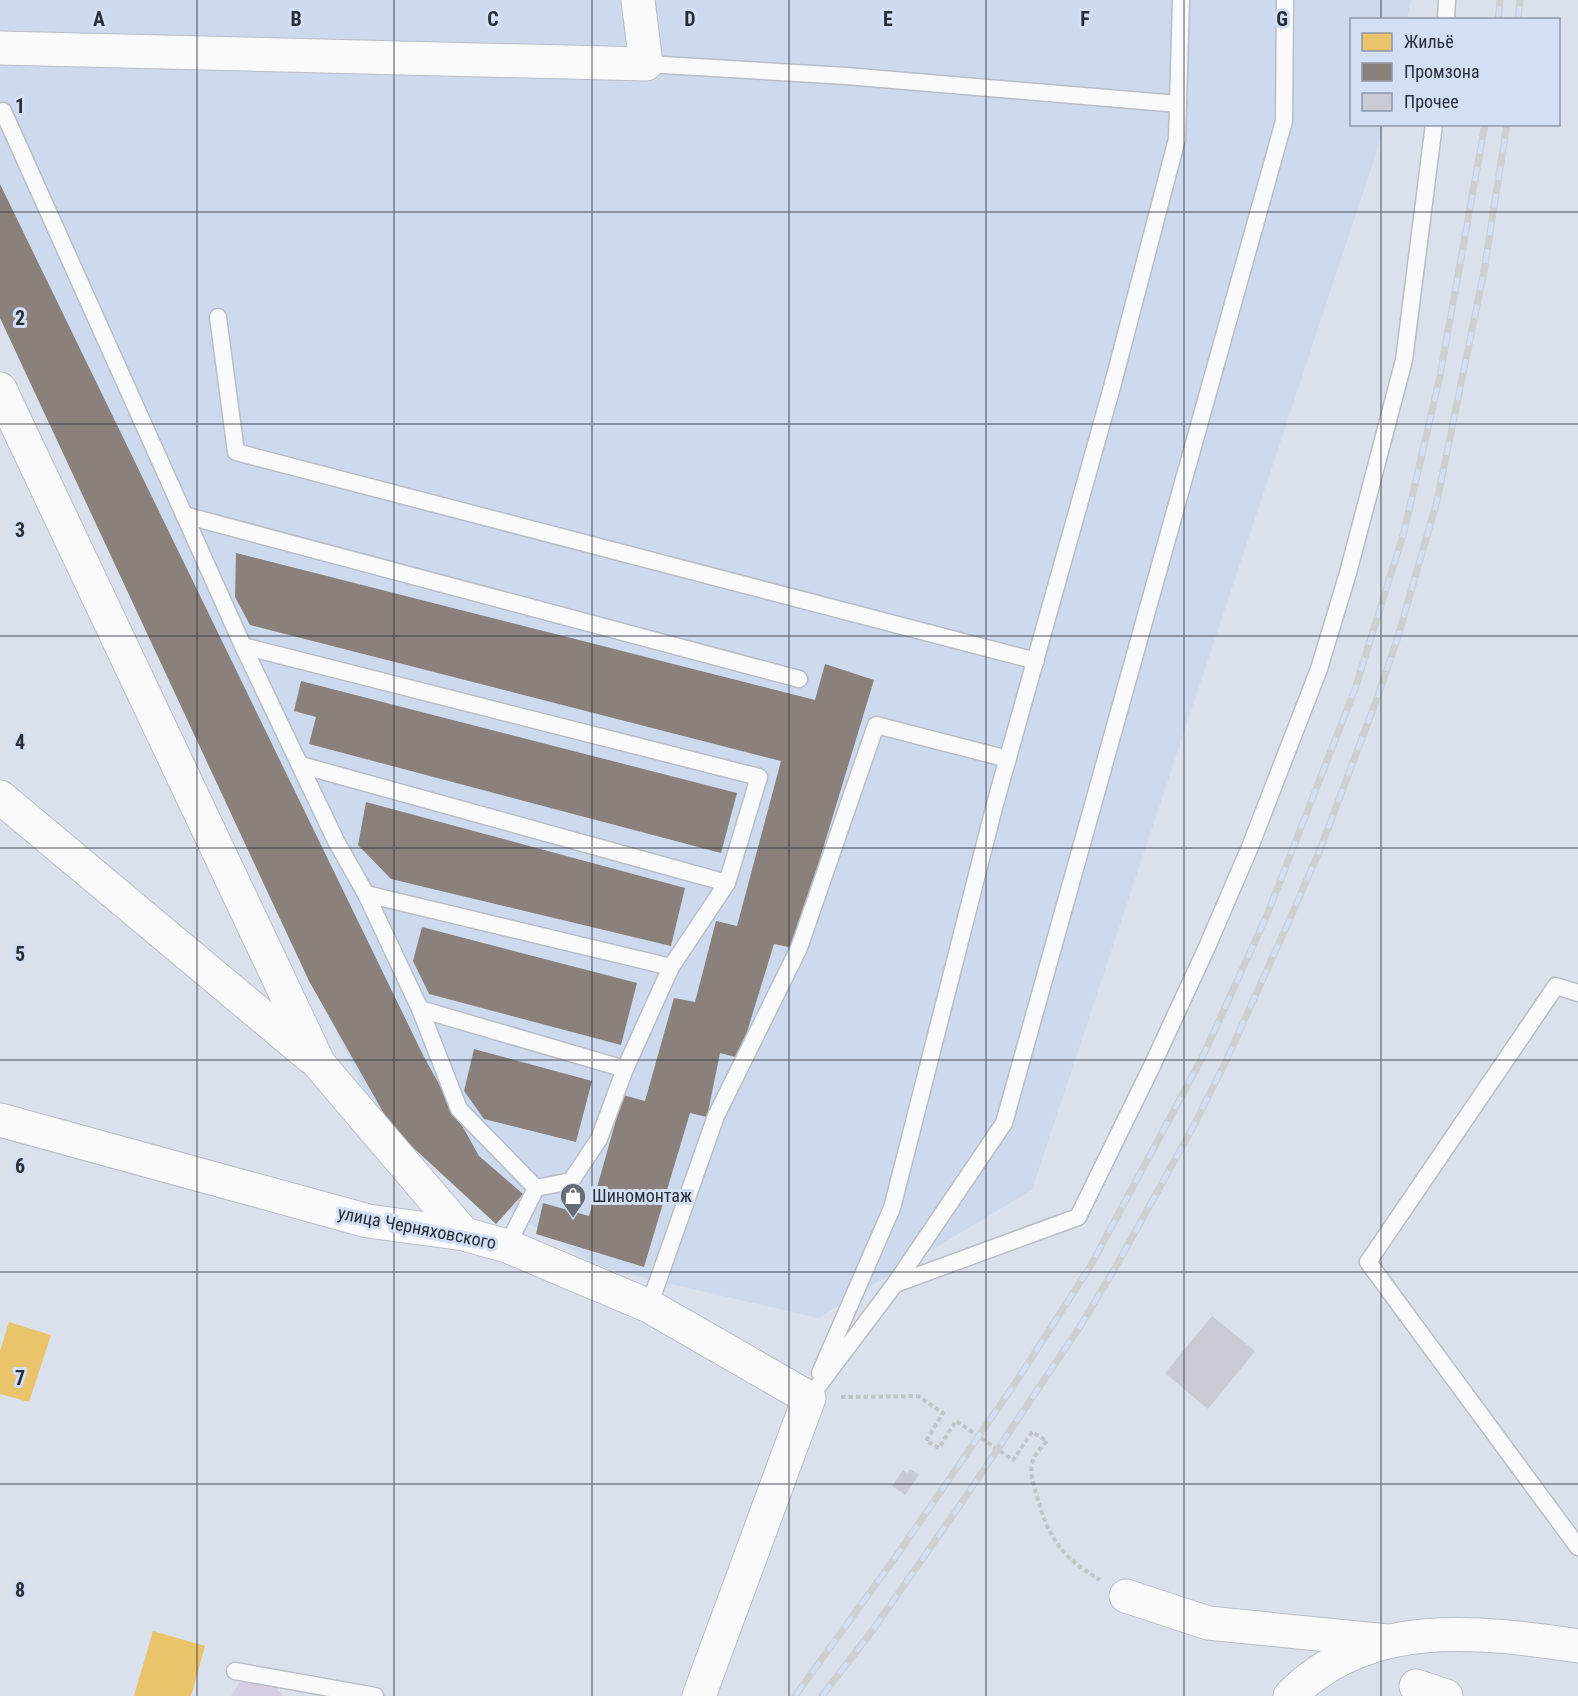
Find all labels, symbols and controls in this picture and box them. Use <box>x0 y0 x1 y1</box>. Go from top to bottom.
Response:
text: A <box>93 7 105 31</box>
text: B <box>290 7 302 31</box>
text: C <box>487 7 499 31</box>
text: D <box>684 7 696 31</box>
text: E <box>883 7 893 31</box>
text: F <box>1080 7 1090 31</box>
text: G <box>1276 7 1288 31</box>
legend <box>1350 18 1560 126</box>
text: Жильё <box>1404 31 1454 52</box>
text: Промзона <box>1404 61 1480 82</box>
text: Прочее <box>1404 91 1459 112</box>
text: 1 <box>15 94 25 118</box>
text: 2 <box>15 306 25 330</box>
text: 3 <box>15 518 25 542</box>
text: 4 <box>15 730 25 754</box>
text: 5 <box>15 942 25 966</box>
text: 6 <box>15 1154 25 1178</box>
shop icon: Шиномонтаж <box>558 1181 588 1219</box>
place label: Шиномонтаж <box>592 1185 692 1206</box>
street label: улица Черняховского <box>336 1202 498 1253</box>
text: 7 <box>15 1366 25 1390</box>
text: 8 <box>15 1578 25 1602</box>

